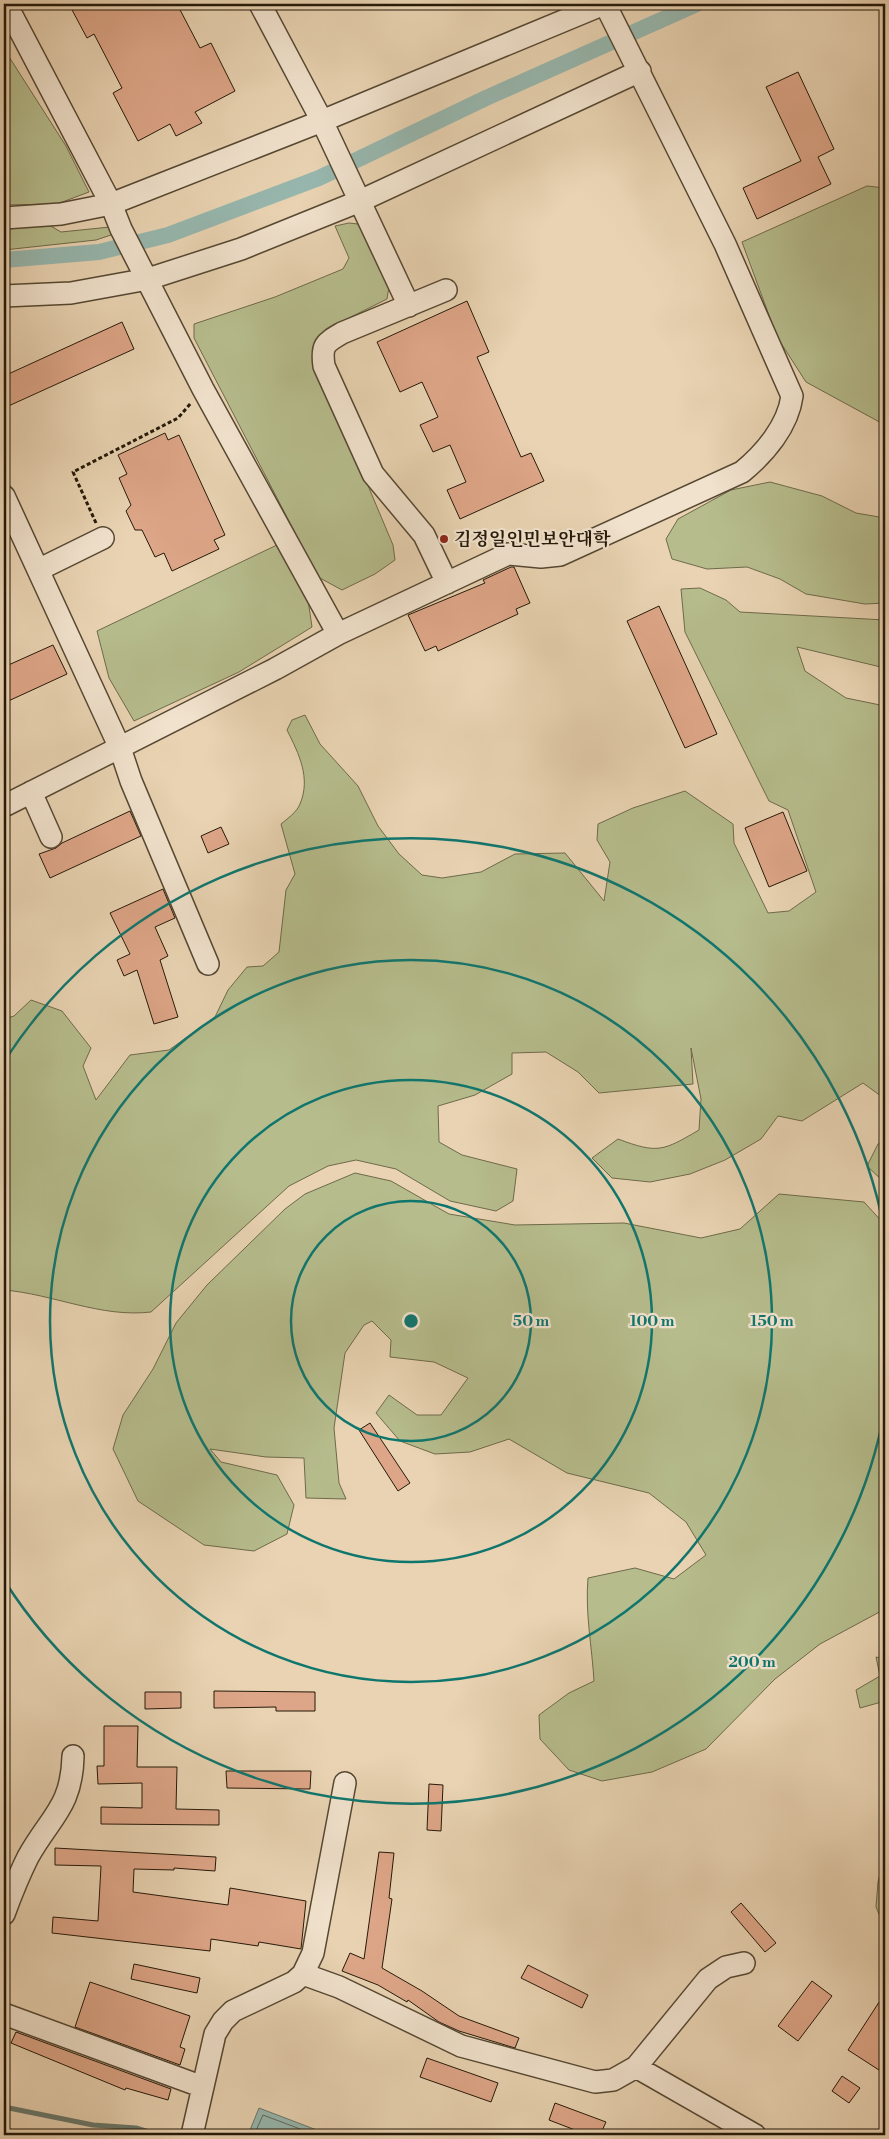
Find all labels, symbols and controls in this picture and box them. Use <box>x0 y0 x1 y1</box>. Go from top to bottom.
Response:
place label: 김정일인민보안대학 <box>454 528 611 551</box>
marker: 김정일인민보안대학 <box>438 533 450 545</box>
centre of rings <box>402 1312 420 1330</box>
text: 50 m <box>513 1312 549 1331</box>
text: 100 m <box>630 1312 675 1331</box>
text: 150 m <box>750 1312 794 1331</box>
text: 200 m <box>728 1653 776 1672</box>

